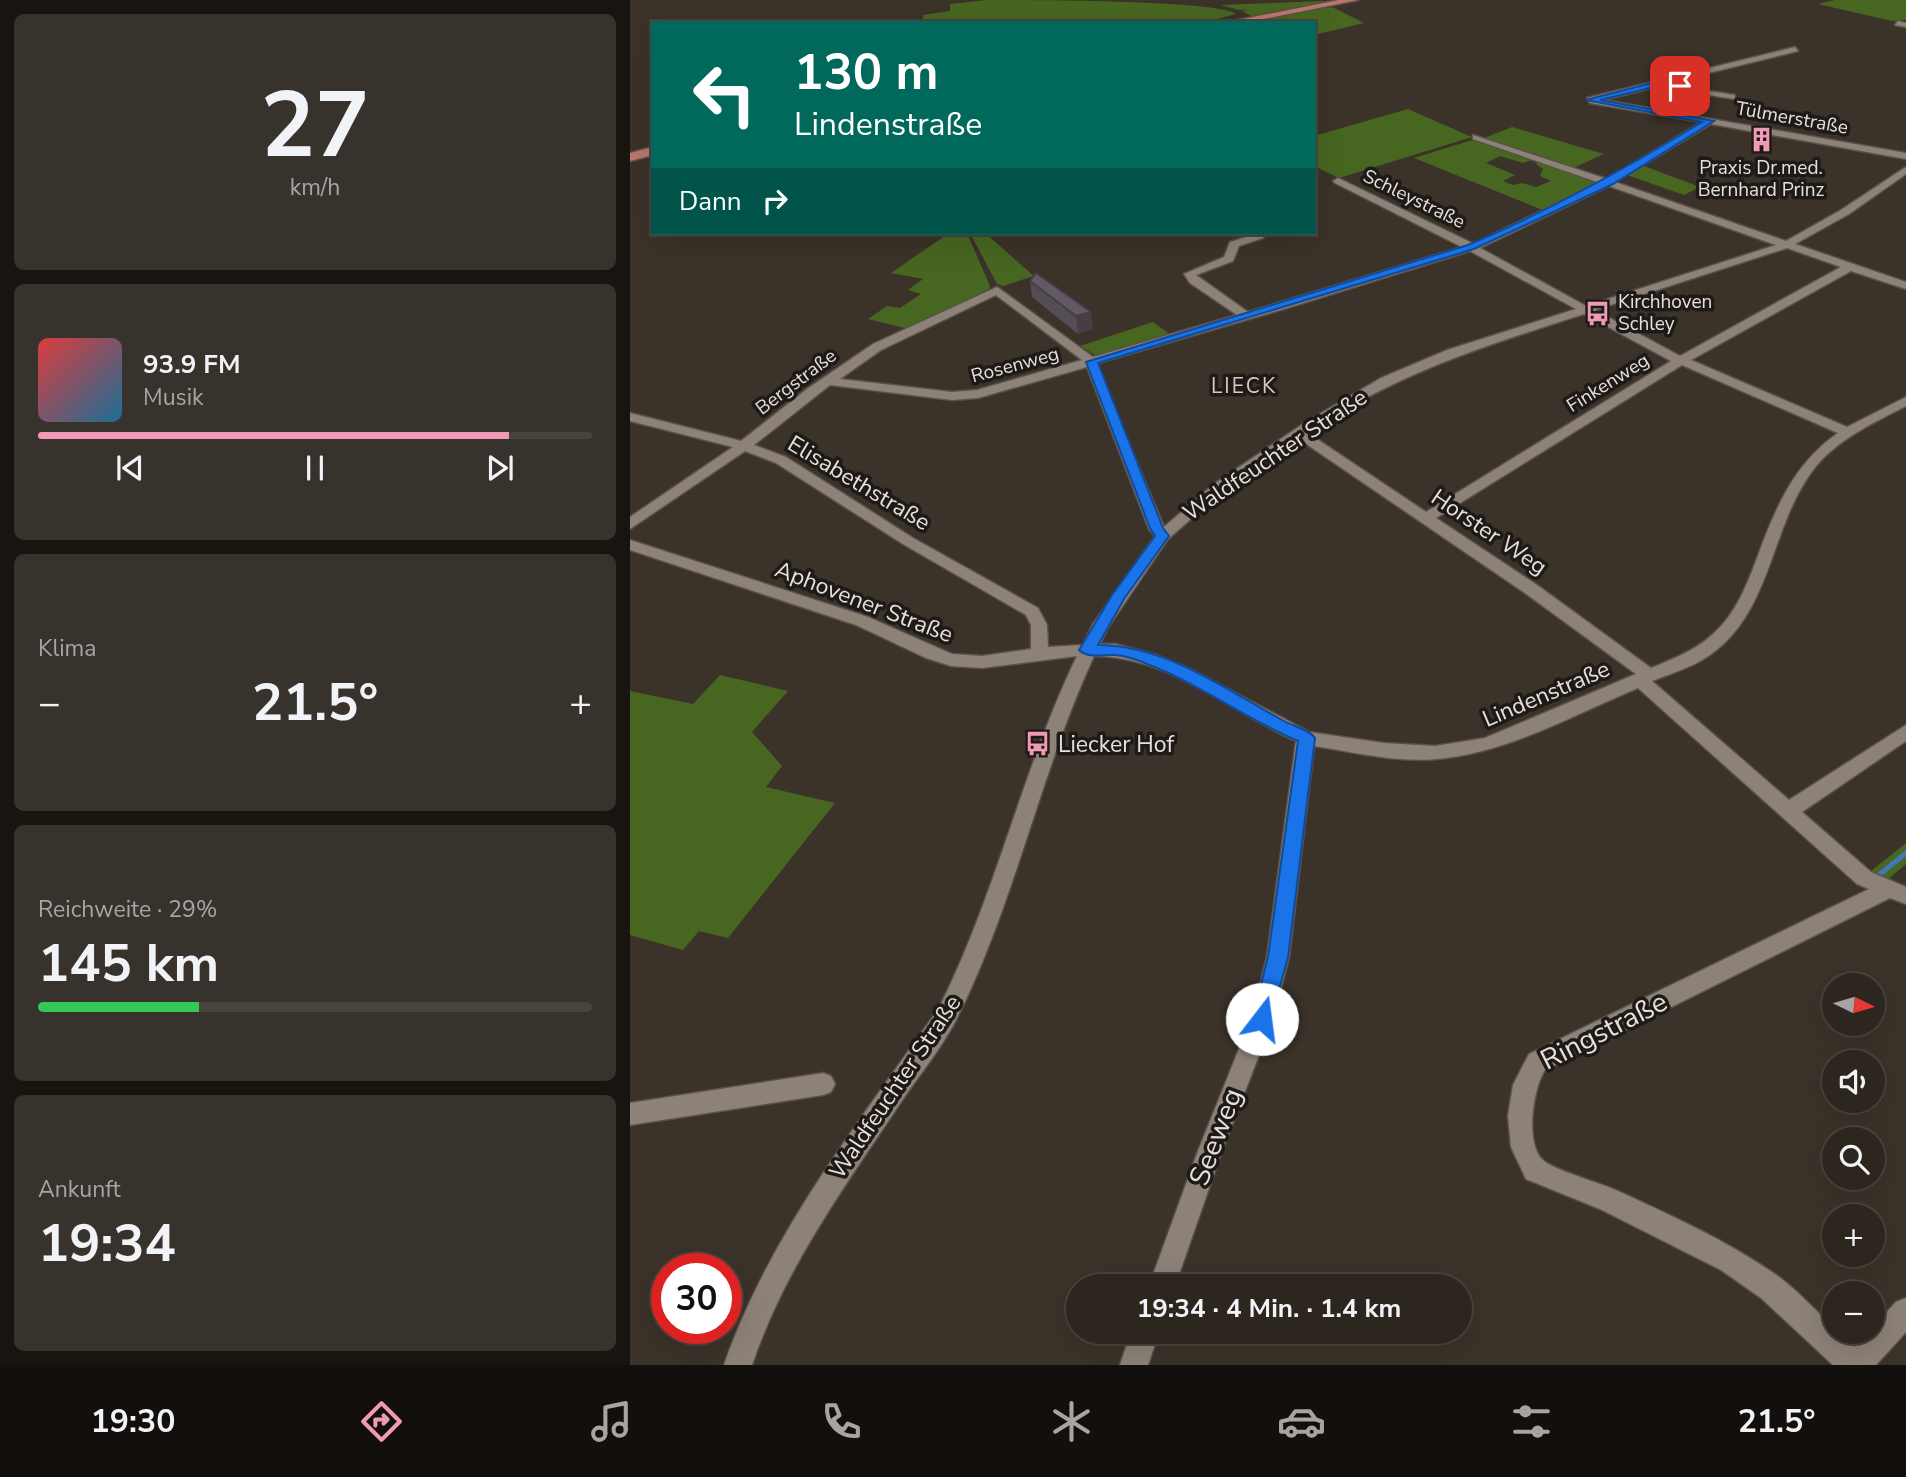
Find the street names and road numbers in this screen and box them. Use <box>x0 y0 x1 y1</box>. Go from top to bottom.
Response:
street label: Tülmerstraße <box>1734 95 1850 141</box>
street label: Schleystraße <box>1359 163 1469 235</box>
street label: Rosenweg <box>968 341 1062 389</box>
street label: Bergstraße <box>750 343 842 421</box>
street label: Finkenweg <box>1562 347 1654 419</box>
street label: Waldfeuchter Straße <box>1177 382 1373 528</box>
street label: Elisabethstraße <box>782 428 936 538</box>
street label: Horster Weg <box>1425 482 1553 582</box>
street label: Aphovener Straße <box>771 554 957 650</box>
street label: Lindenstraße <box>1478 653 1614 735</box>
street label: Ringstraße <box>1534 983 1674 1079</box>
street label: Waldfeuchter Straße <box>822 989 968 1185</box>
street label: Seeweg <box>1180 1083 1252 1191</box>

